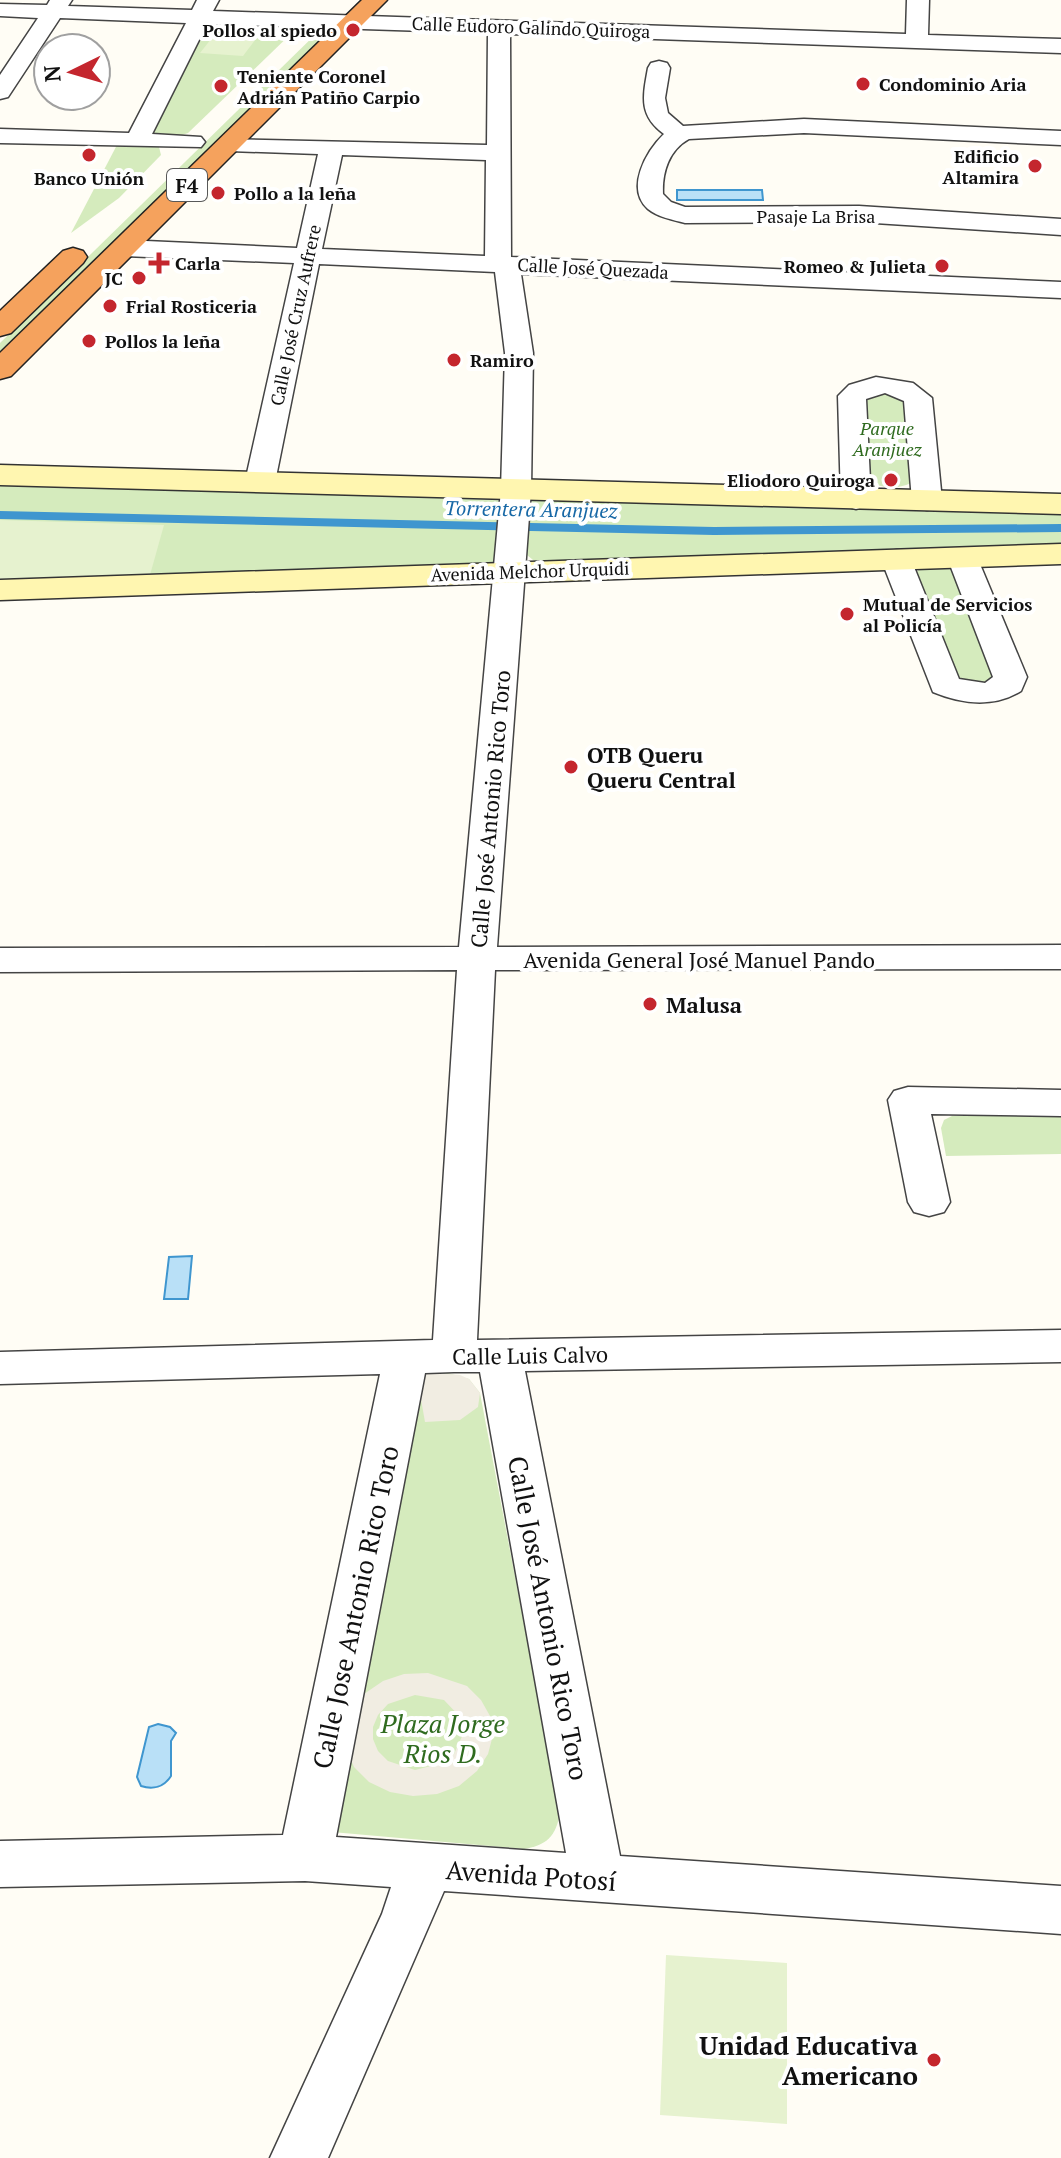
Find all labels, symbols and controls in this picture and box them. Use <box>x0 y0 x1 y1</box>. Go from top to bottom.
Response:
street label: Calle Eudoro Galindo Quiroga <box>411 11 651 43</box>
place label: Pollos al spiedo <box>203 18 337 42</box>
marker: Pollos al spiedo <box>344 21 362 39</box>
north arrow <box>32 32 112 112</box>
text: N <box>36 64 67 83</box>
place label: Teniente Coronel Adrián Patiño Carpio <box>237 64 420 109</box>
place label: Condominio Aria <box>879 72 1027 96</box>
marker: Condominio Aria <box>854 75 872 93</box>
marker: Teniente Coronel Adrián Patiño Carpio <box>212 77 230 95</box>
place label: Edificio Altamira <box>942 144 1019 189</box>
marker: Banco Unión <box>80 146 98 164</box>
marker: Edificio Altamira <box>1026 157 1044 175</box>
place label: Banco Unión <box>34 166 144 190</box>
road number: F4 <box>167 169 207 201</box>
place label: Pollo a la leña <box>234 181 356 205</box>
marker: Pollo a la leña <box>209 184 227 202</box>
street label: Pasaje La Brisa <box>757 204 875 228</box>
street label: Calle José Cruz Aufrere <box>264 222 326 408</box>
place label: Carla <box>175 251 221 275</box>
street label: Calle José Quezada <box>517 252 669 284</box>
marker: Carla <box>150 254 168 272</box>
place label: Romeo & Julieta <box>784 254 926 278</box>
marker: Romeo & Julieta <box>933 257 951 275</box>
place label: JC <box>105 266 123 290</box>
marker: JC <box>130 269 148 287</box>
place label: Frial Rosticeria <box>126 294 257 318</box>
marker: Frial Rosticeria <box>101 297 119 315</box>
place label: Pollos la leña <box>105 329 220 353</box>
marker: Pollos la leña <box>80 332 98 350</box>
place label: Ramiro <box>470 348 534 372</box>
marker: Ramiro <box>445 351 463 369</box>
park label: Parque Aranjuez <box>851 416 923 461</box>
place label: Eliodoro Quiroga <box>727 468 875 492</box>
marker: Eliodoro Quiroga <box>882 471 900 489</box>
water label: Torrentera Aranjuez <box>444 494 619 524</box>
street label: Avenida Melchor Urquidi <box>430 556 630 586</box>
place label: Mutual de Servicios al Policía <box>863 592 1032 637</box>
marker: Mutual de Servicios al Policía <box>838 605 856 623</box>
street label: Calle José Antonio Rico Toro <box>463 669 517 949</box>
place label: OTB Queru Queru Central <box>587 740 736 794</box>
marker: OTB Queru Queru Central <box>562 758 580 776</box>
street label: Avenida General José Manuel Pando <box>523 945 875 974</box>
place label: Malusa <box>666 990 742 1019</box>
marker: Malusa <box>641 995 659 1013</box>
street label: Calle Luis Calvo <box>452 1339 608 1371</box>
street label: Calle Jose Antonio Rico Toro <box>304 1442 406 1772</box>
street label: Calle José Antonio Rico Toro <box>501 1453 597 1783</box>
park label: Plaza Jorge Rios D. <box>380 1706 505 1770</box>
street label: Avenida Potosí <box>445 1852 618 1898</box>
place label: Unidad Educativa Americano <box>699 2028 919 2092</box>
marker: Unidad Educativa Americano <box>925 2051 943 2069</box>

